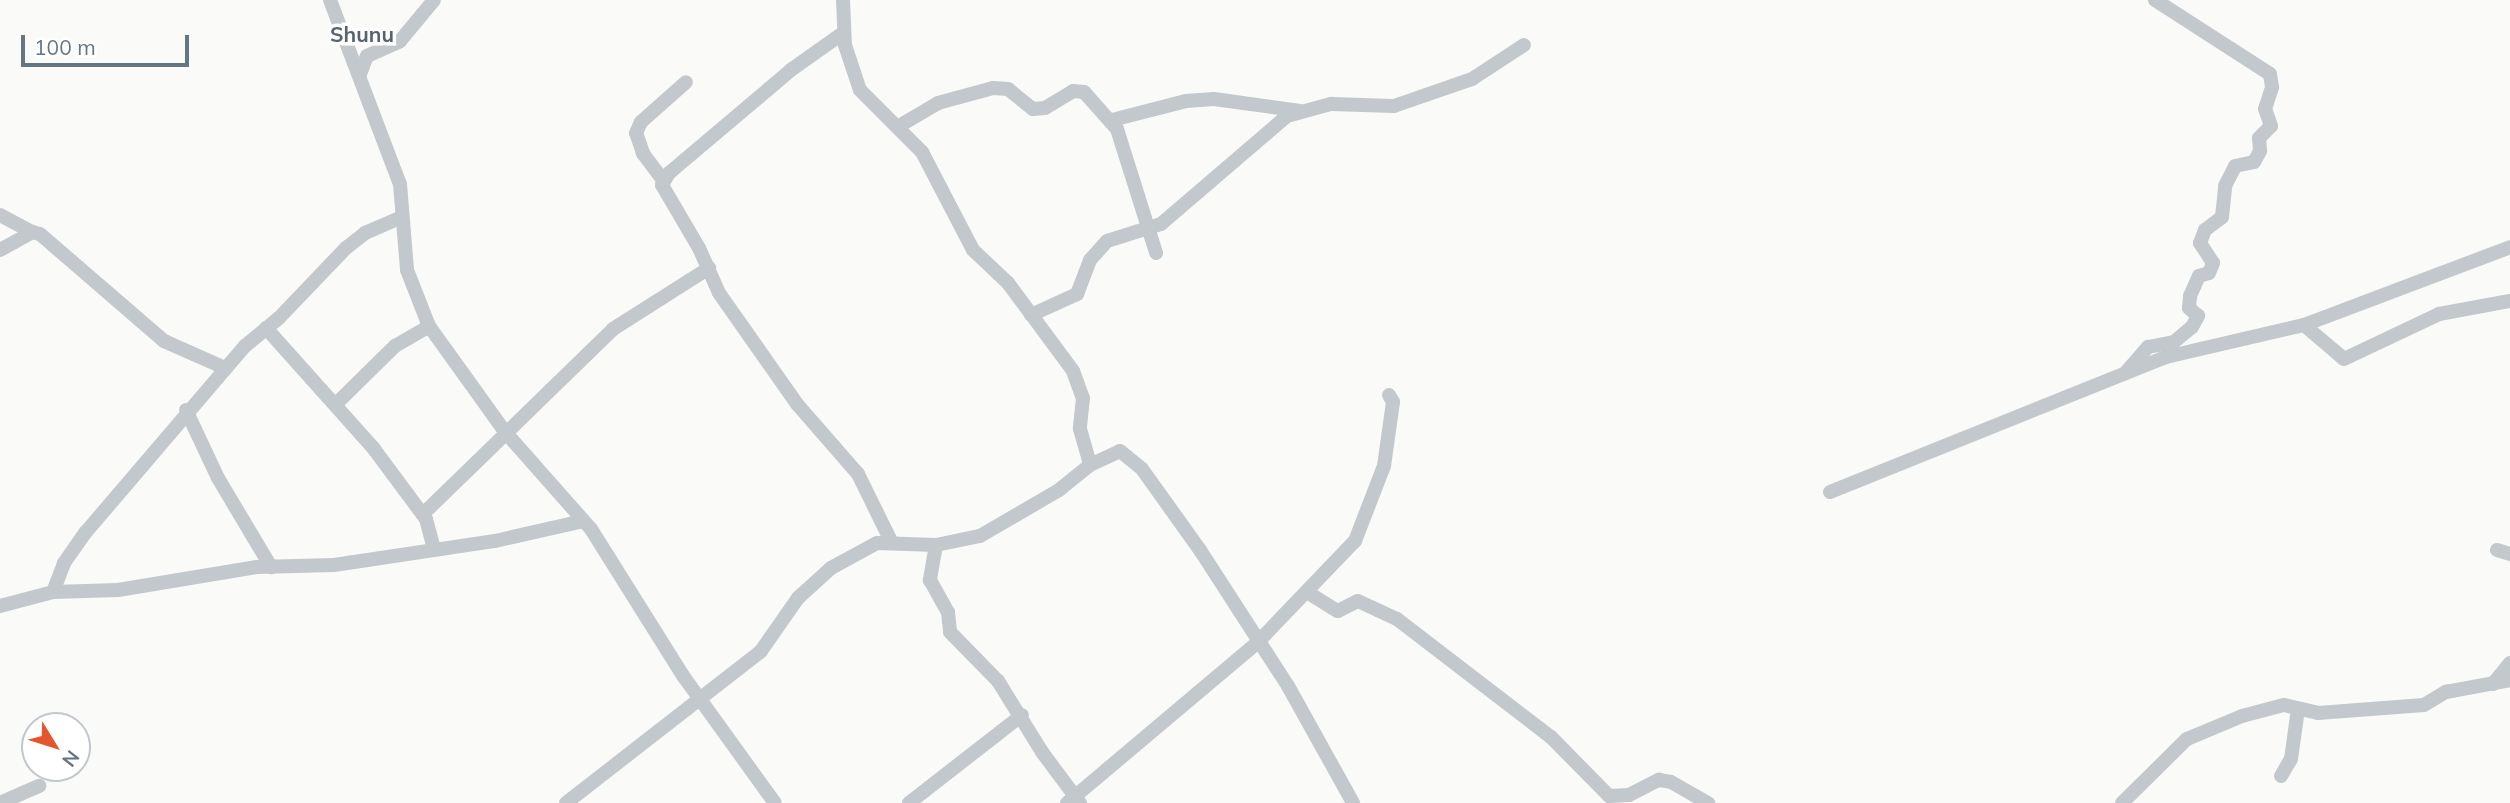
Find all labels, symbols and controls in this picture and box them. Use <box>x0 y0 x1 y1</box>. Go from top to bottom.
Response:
scale bar <box>24 21 192 65</box>
district label: Shunu <box>330 21 394 47</box>
text: 100 m <box>34 34 96 60</box>
north arrow <box>21 712 91 782</box>
text: N <box>57 746 85 772</box>

